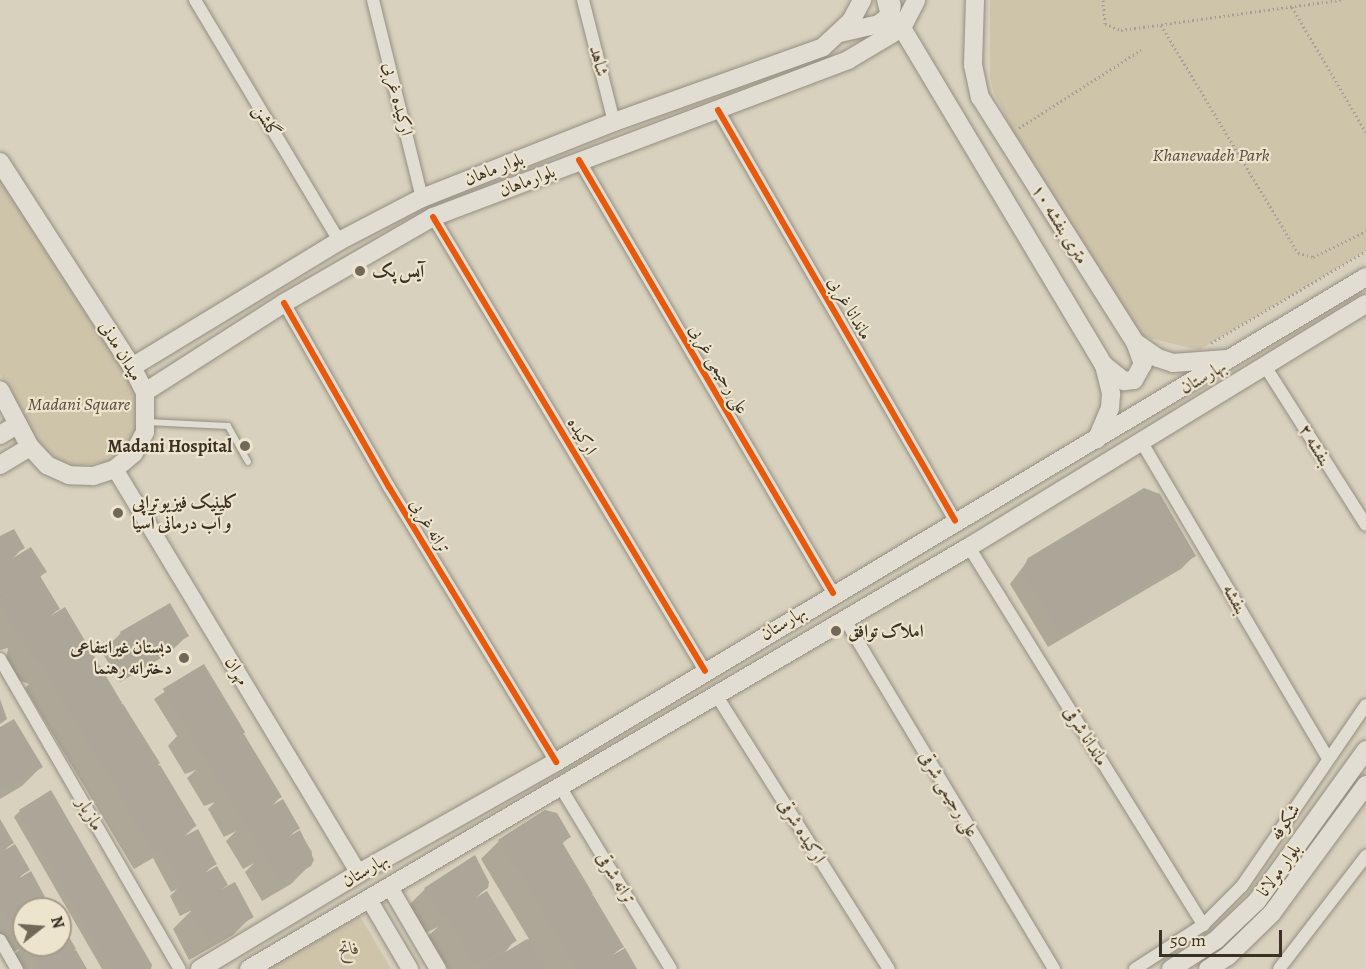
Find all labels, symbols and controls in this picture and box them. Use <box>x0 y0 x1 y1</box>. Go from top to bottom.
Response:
street label: شاهد <box>585 43 613 79</box>
street label: ارکیده غربی <box>378 60 418 138</box>
street label: گلشن <box>249 100 285 142</box>
park label: Khanevadeh Park <box>1153 144 1269 166</box>
street label: بلوار ماهان <box>461 148 527 190</box>
street label: بلوارماهان <box>496 160 558 202</box>
street label: ۱۰ متری بنفشه <box>1027 180 1093 268</box>
place label: آیس پک <box>372 260 424 282</box>
marker: آیس پک <box>353 264 367 278</box>
street label: ماندانا غربی <box>823 272 877 344</box>
street label: میدان مدنی <box>95 317 147 385</box>
street label: علی رحیمی غربی <box>685 320 753 418</box>
street label: بهارستان <box>1176 355 1230 399</box>
park label: Madani Square <box>28 393 130 415</box>
street label: ارکیده <box>562 413 602 459</box>
street label: بنفشه ۲ <box>1294 420 1336 470</box>
place label: Madani Hospital <box>107 435 232 457</box>
marker: Madani Hospital <box>236 437 254 455</box>
place label: کلینیک فیزیوتراپی و آب درمانی آسیا <box>132 492 238 534</box>
street label: ترانه غربی <box>405 494 455 558</box>
marker: کلینیک فیزیوتراپی و آب درمانی آسیا <box>109 504 127 522</box>
street label: بنفشه <box>1218 580 1252 618</box>
street label: بهارستان <box>756 601 810 645</box>
place label: املاک توافق <box>848 620 924 642</box>
marker: املاک توافق <box>829 624 843 638</box>
place label: دبستان غیرانتفاعی دخترانه رهنما <box>70 637 172 680</box>
marker: دبستان غیرانتفاعی دخترانه رهنما <box>177 651 191 665</box>
street label: مهران <box>220 653 254 689</box>
street label: ماندانا شرقی <box>1059 702 1113 770</box>
street label: علی رحیمی شرقی <box>915 747 983 841</box>
street label: مازیار <box>72 793 108 835</box>
street label: ارکیده شرقی <box>774 795 830 867</box>
street label: شکوفه <box>1265 800 1305 844</box>
street label: بلوار مولانا <box>1252 839 1306 901</box>
street label: بهارستان <box>338 848 392 892</box>
street label: ترانه شرقی <box>592 848 640 908</box>
north arrow <box>12 897 72 957</box>
text: N <box>45 914 70 931</box>
scale bar <box>1162 918 1285 956</box>
text: 50 m <box>1170 928 1206 952</box>
park label: فاتح <box>338 937 360 959</box>

